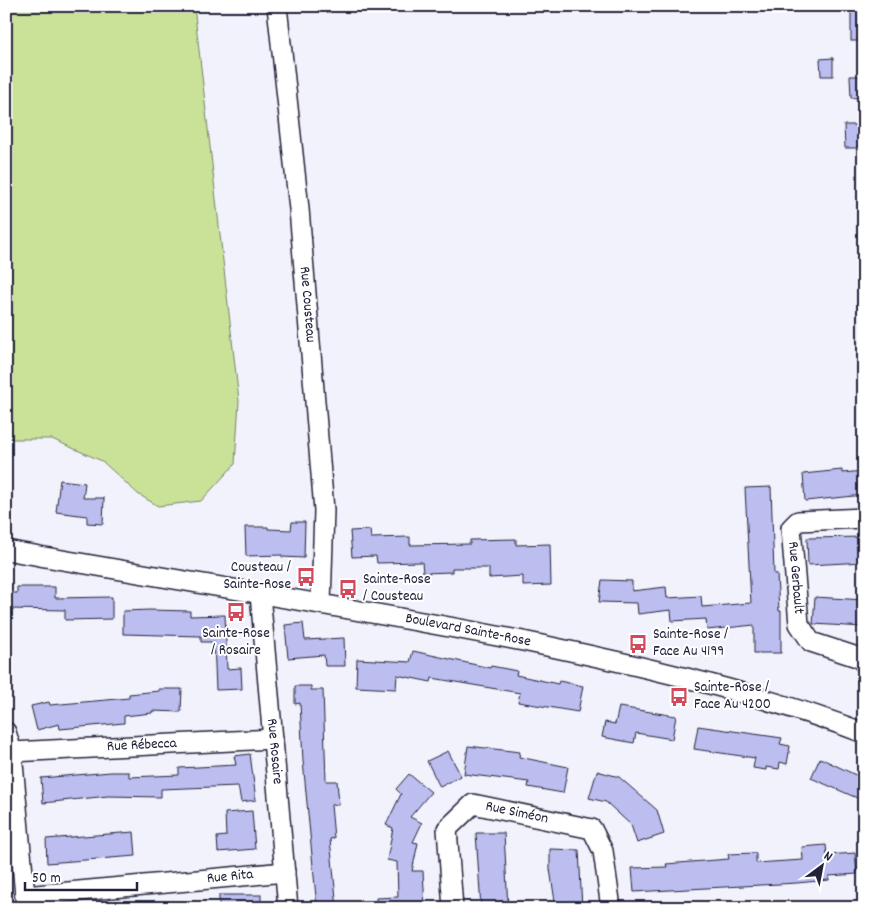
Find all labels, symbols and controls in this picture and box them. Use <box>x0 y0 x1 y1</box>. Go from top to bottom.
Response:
street label: Rue Cousteau <box>293 266 321 343</box>
street label: Rue Gerbault <box>781 541 809 615</box>
place label: Cousteau / Sainte-Rose <box>224 557 291 596</box>
bus stop icon: Cousteau / Sainte-Rose <box>295 566 317 588</box>
place label: Sainte-Rose / Cousteau <box>363 569 431 608</box>
bus stop icon: Sainte-Rose / Cousteau <box>337 578 359 600</box>
bus stop icon: Sainte-Rose / Rosaire <box>225 601 247 623</box>
street label: Boulevard Sainte-Rose <box>403 608 533 653</box>
place label: Sainte-Rose / Rosaire <box>202 623 270 662</box>
place label: Sainte-Rose / Face Au 4199 <box>653 624 728 663</box>
bus stop icon: Sainte-Rose / Face Au 4199 <box>627 633 649 655</box>
place label: Sainte-Rose / Face Au 4200 <box>694 677 771 716</box>
bus stop icon: Sainte-Rose / Face Au 4200 <box>668 686 690 708</box>
street label: Rue Rosaire <box>260 717 288 786</box>
street label: Rue Rébecca <box>106 733 178 758</box>
street label: Rue Siméon <box>483 796 550 831</box>
north arrow <box>798 842 848 892</box>
text: N <box>820 846 836 867</box>
scale bar <box>25 859 138 891</box>
street label: Rue Rita <box>206 864 255 890</box>
text: 50 m <box>32 868 61 890</box>

